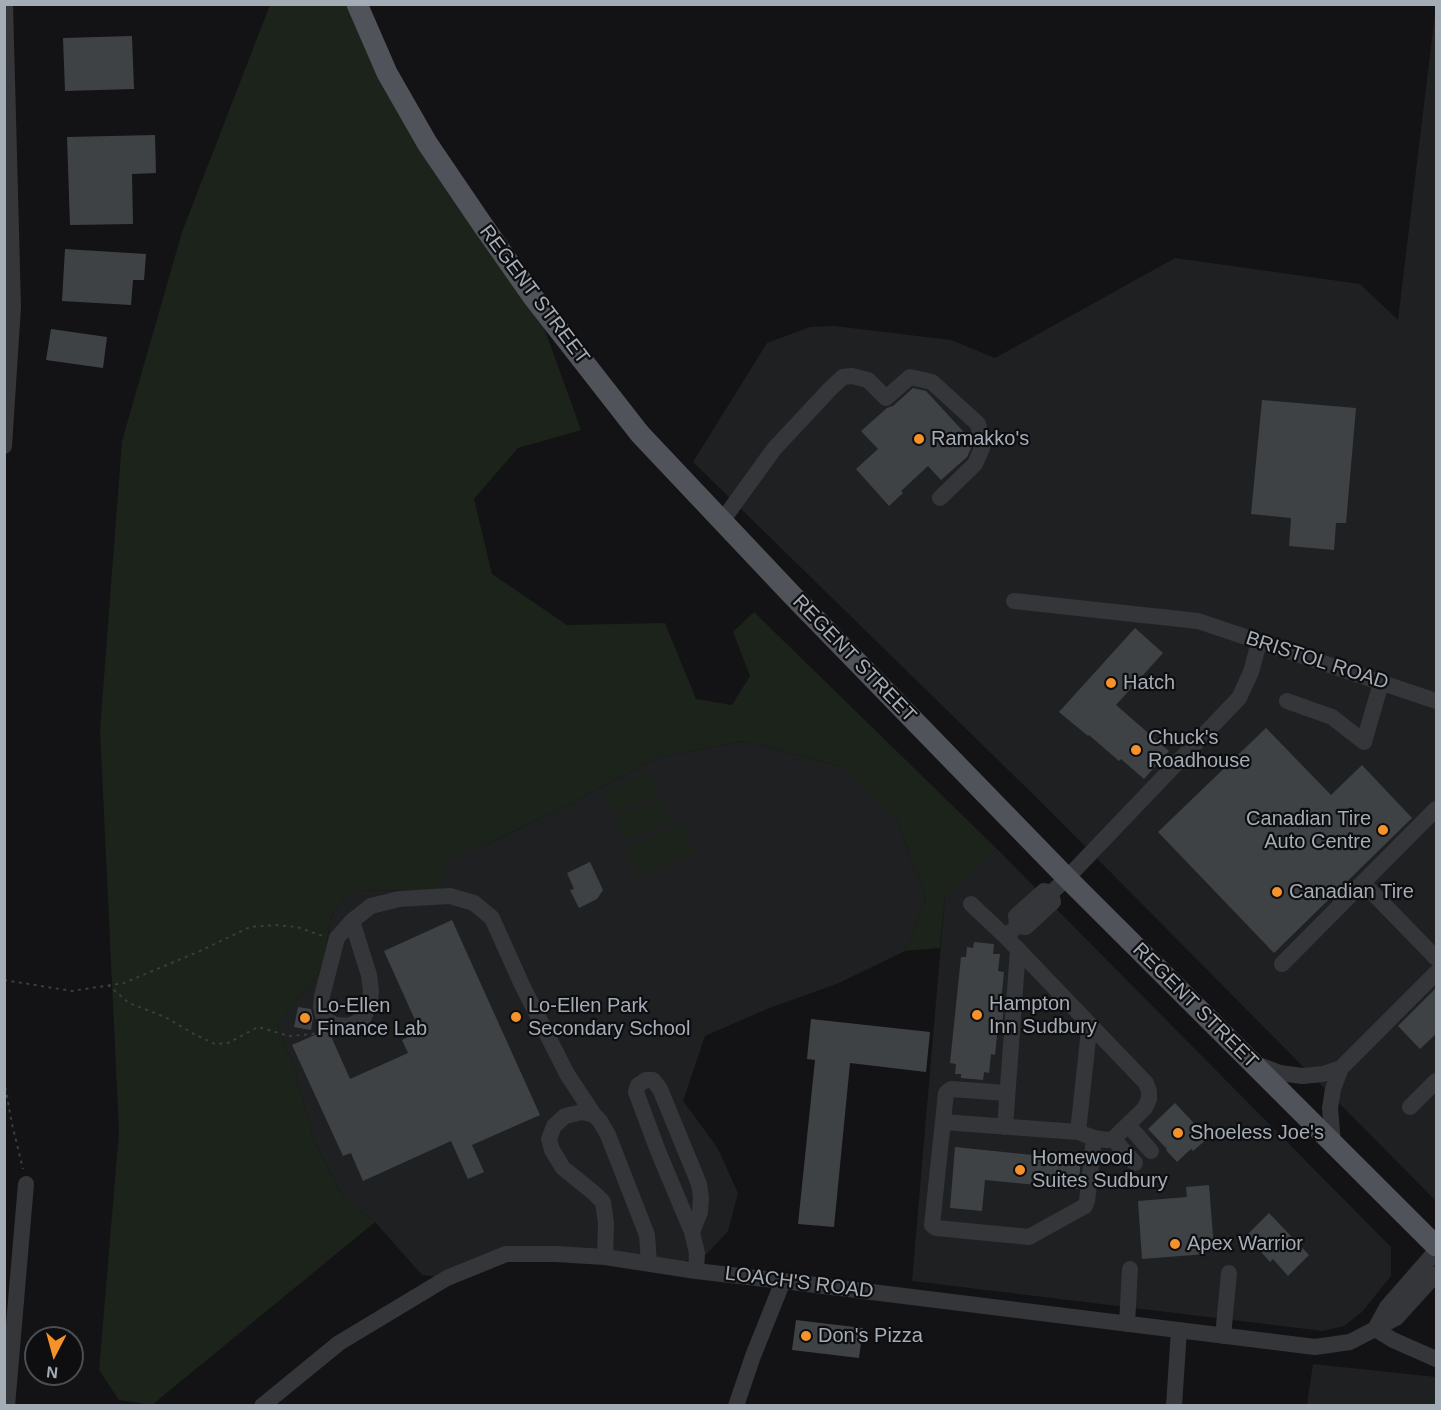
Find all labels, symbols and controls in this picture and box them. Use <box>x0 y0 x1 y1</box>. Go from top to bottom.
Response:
street label: REGENT STREET <box>474 221 594 369</box>
place label: Ramakko's <box>931 427 1029 451</box>
marker: Ramakko's <box>912 432 926 446</box>
street label: REGENT STREET <box>787 590 921 728</box>
street label: BRISTOL ROAD <box>1243 627 1391 695</box>
place label: Hatch <box>1123 671 1175 695</box>
marker: Hatch <box>1104 676 1118 690</box>
place label: Chuck's Roadhouse <box>1148 726 1250 773</box>
marker: Chuck's Roadhouse <box>1129 743 1143 757</box>
place label: Canadian Tire Auto Centre <box>1246 807 1371 854</box>
marker: Canadian Tire Auto Centre <box>1376 823 1390 837</box>
place label: Canadian Tire <box>1289 880 1414 904</box>
marker: Canadian Tire <box>1270 885 1284 899</box>
street label: REGENT STREET <box>1127 938 1263 1074</box>
place label: Hampton Inn Sudbury <box>989 992 1097 1039</box>
place label: Lo-Ellen Finance Lab <box>317 994 427 1041</box>
place label: Lo-Ellen Park Secondary School <box>528 994 690 1041</box>
marker: Hampton Inn Sudbury <box>970 1008 984 1022</box>
marker: Lo-Ellen Park Secondary School <box>509 1010 523 1024</box>
marker: Lo-Ellen Finance Lab <box>298 1011 312 1025</box>
place label: Shoeless Joe's <box>1190 1121 1324 1145</box>
marker: Shoeless Joe's <box>1171 1126 1185 1140</box>
place label: Homewood Suites Sudbury <box>1032 1146 1168 1193</box>
marker: Homewood Suites Sudbury <box>1013 1163 1027 1177</box>
place label: Apex Warrior <box>1187 1232 1303 1256</box>
marker: Apex Warrior <box>1168 1237 1182 1251</box>
street label: LOACH'S ROAD <box>723 1262 875 1304</box>
place label: Don's Pizza <box>818 1324 923 1348</box>
north arrow <box>24 1326 84 1386</box>
marker: Don's Pizza <box>799 1329 813 1343</box>
text: N <box>46 1363 59 1381</box>

